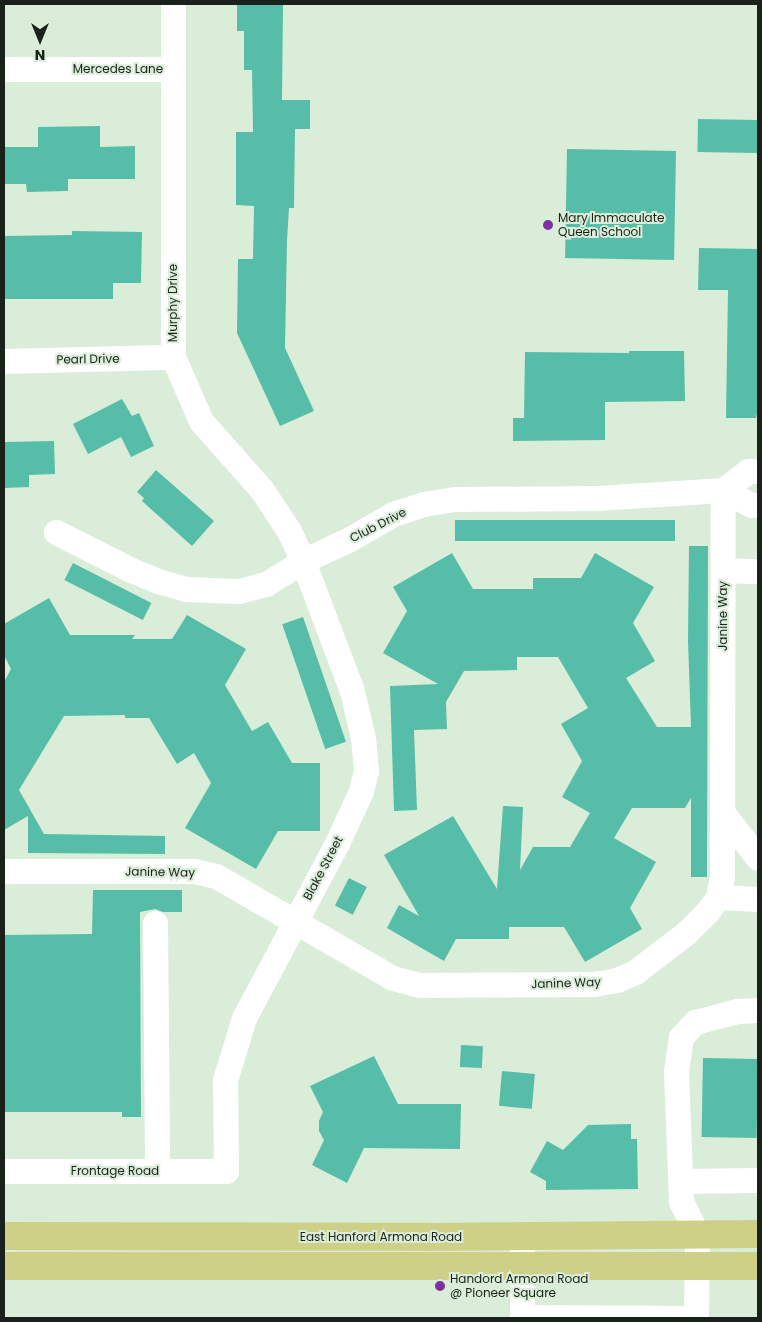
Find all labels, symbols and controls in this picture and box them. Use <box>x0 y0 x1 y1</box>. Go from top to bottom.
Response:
north arrow <box>15 15 65 65</box>
text: N <box>35 45 45 65</box>
street label: Mercedes Lane <box>73 62 163 76</box>
place label: Mary Immaculate Queen School <box>558 211 664 239</box>
marker: Mary Immaculate Queen School <box>542 219 554 231</box>
street label: Murphy Drive <box>166 264 180 342</box>
street label: Pearl Drive <box>56 351 120 367</box>
street label: Club Drive <box>347 505 409 545</box>
street label: Janine Way <box>716 581 730 651</box>
street label: Blake Street <box>300 834 346 902</box>
street label: Janine Way <box>125 864 195 880</box>
street label: Janine Way <box>531 975 601 991</box>
street label: Frontage Road <box>71 1164 159 1178</box>
street label: East Hanford Armona Road <box>300 1230 462 1244</box>
place label: Handord Armona Road @ Pioneer Square <box>450 1272 588 1300</box>
marker: Handord Armona Road @ Pioneer Square <box>434 1280 446 1292</box>

